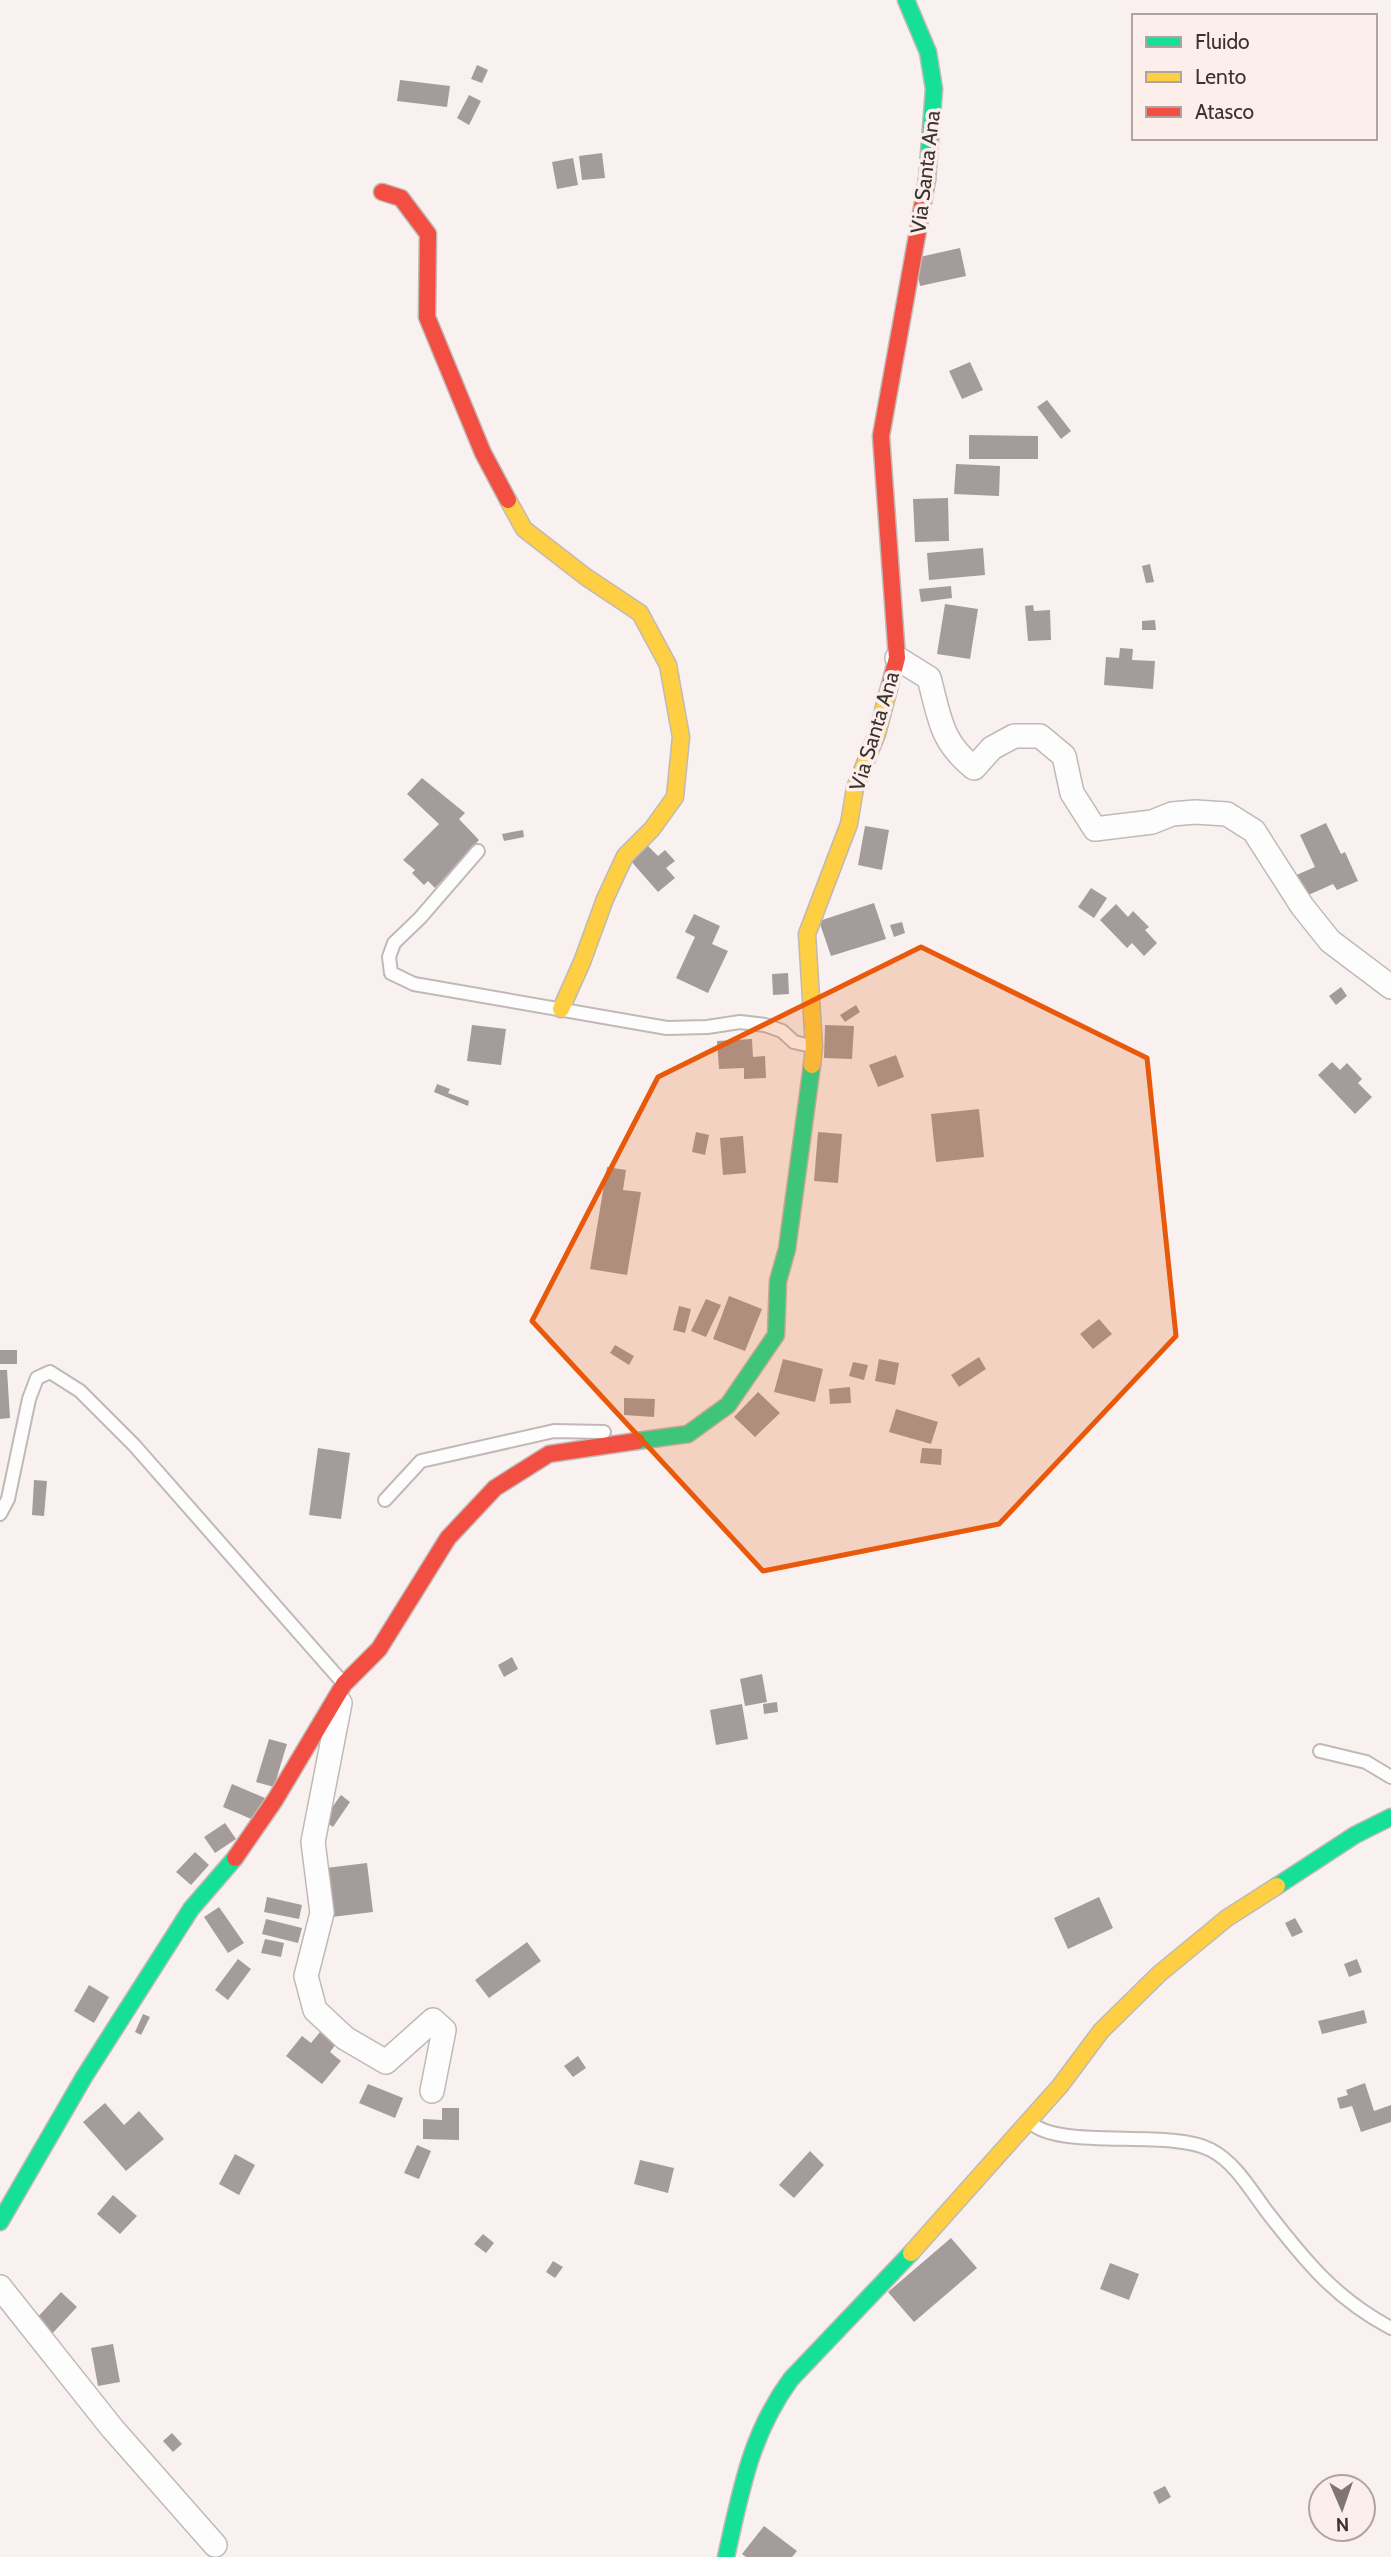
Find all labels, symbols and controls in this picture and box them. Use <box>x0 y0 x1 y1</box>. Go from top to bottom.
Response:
legend <box>1132 14 1377 140</box>
text: Fluido <box>1195 29 1250 54</box>
text: Lento <box>1195 64 1246 89</box>
text: Atasco <box>1195 99 1254 124</box>
street label: Via Santa Ana <box>905 109 945 235</box>
street label: Via Santa Ana <box>844 668 904 794</box>
north arrow <box>1307 2473 1377 2543</box>
text: N <box>1335 2513 1350 2536</box>

